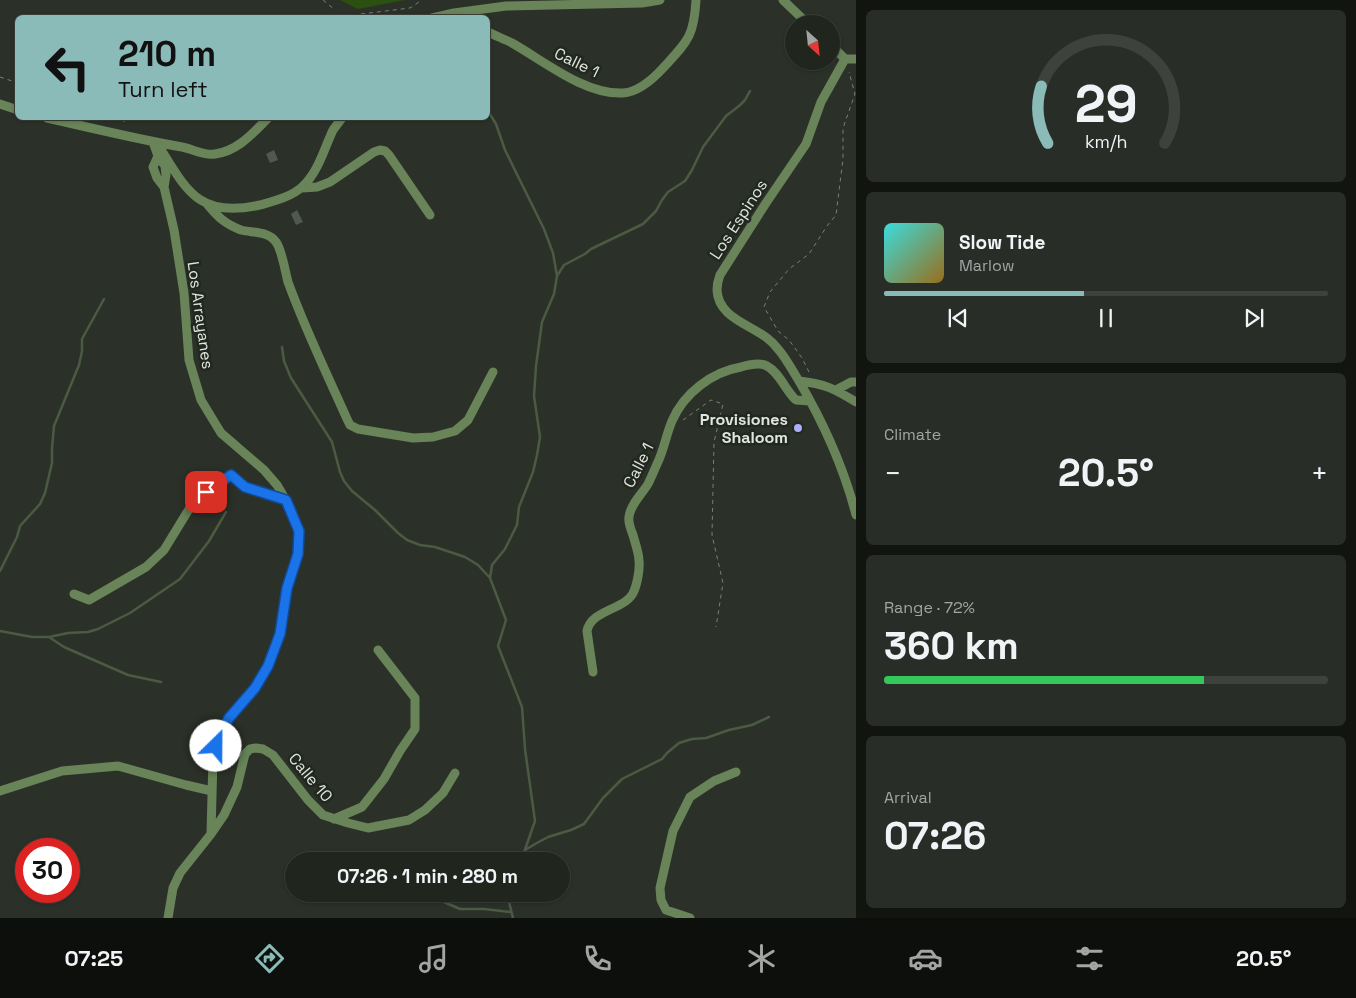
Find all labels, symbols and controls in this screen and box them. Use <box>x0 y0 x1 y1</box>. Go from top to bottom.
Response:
north arrow <box>785 15 840 70</box>
map controls <box>785 15 840 70</box>
text: 210 m <box>118 32 216 76</box>
icon: left <box>35 35 100 100</box>
street label: Calle 1 <box>551 43 603 82</box>
text: 29 <box>1075 71 1137 137</box>
text: Turn left <box>118 75 208 103</box>
text: km/h <box>1085 130 1127 153</box>
street label: Los Espinos <box>705 175 772 263</box>
text: Slow Tide <box>959 230 1045 255</box>
text: Marlow <box>959 255 1015 276</box>
street label: Los Arrayanes <box>183 260 218 370</box>
icon: previous <box>944 304 972 332</box>
icon: pause <box>1092 304 1120 332</box>
icon: next <box>1240 304 1268 332</box>
place label: Provisiones Shaloom <box>700 409 788 448</box>
marker: Provisiones Shaloom <box>792 422 804 434</box>
text: Climate <box>884 424 941 445</box>
street label: Calle 1 <box>618 439 659 491</box>
text: 20.5° <box>1058 449 1154 497</box>
text: − <box>884 455 901 491</box>
text: + <box>1311 455 1328 491</box>
pin <box>185 471 227 513</box>
icon: arrive <box>192 478 220 506</box>
text: Range · 72% <box>884 597 975 618</box>
text: 360 km <box>884 622 1019 670</box>
position arrow <box>189 719 241 771</box>
street label: Calle 10 <box>284 748 337 806</box>
text: Arrival <box>884 787 932 808</box>
text: 07:26 <box>884 812 986 860</box>
speed limit sign: 30 <box>15 838 80 903</box>
text: 07:26 · 1 min · 280 m <box>337 864 518 889</box>
icon: directions <box>252 941 287 976</box>
icon: music <box>416 941 451 976</box>
icon: phone <box>580 941 615 976</box>
icon: climate <box>744 941 779 976</box>
icon: car <box>908 941 943 976</box>
icon: filters <box>1072 941 1107 976</box>
text: 07:25 <box>64 944 123 972</box>
text: 20.5° <box>1236 944 1291 972</box>

